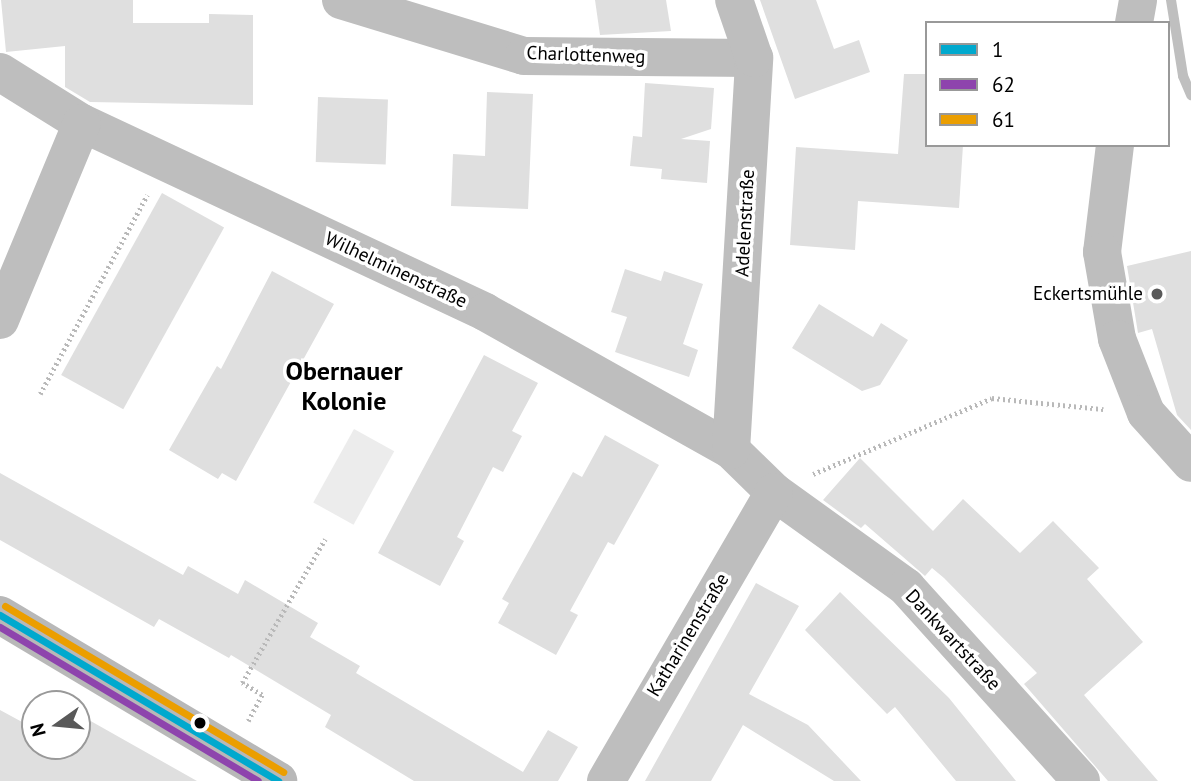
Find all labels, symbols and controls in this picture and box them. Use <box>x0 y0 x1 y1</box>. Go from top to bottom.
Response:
legend <box>925 21 1170 147</box>
text: 1 <box>992 36 1003 63</box>
street label: Charlottenweg <box>526 42 646 68</box>
text: 62 <box>992 71 1015 98</box>
text: 61 <box>992 106 1015 133</box>
street label: Adelenstraße <box>731 169 759 277</box>
street label: Wilhelminenstraße <box>321 227 471 313</box>
place label: Eckertsmühle <box>1033 283 1143 305</box>
marker: Eckertsmühle <box>1149 286 1165 302</box>
district label: Obernauer Kolonie <box>285 355 403 416</box>
street label: Katharinenstraße <box>642 569 734 701</box>
street label: Dankwartstraße <box>901 585 1005 695</box>
north arrow <box>21 690 91 760</box>
unlabelled marker <box>193 716 207 730</box>
text: N <box>24 721 51 739</box>

